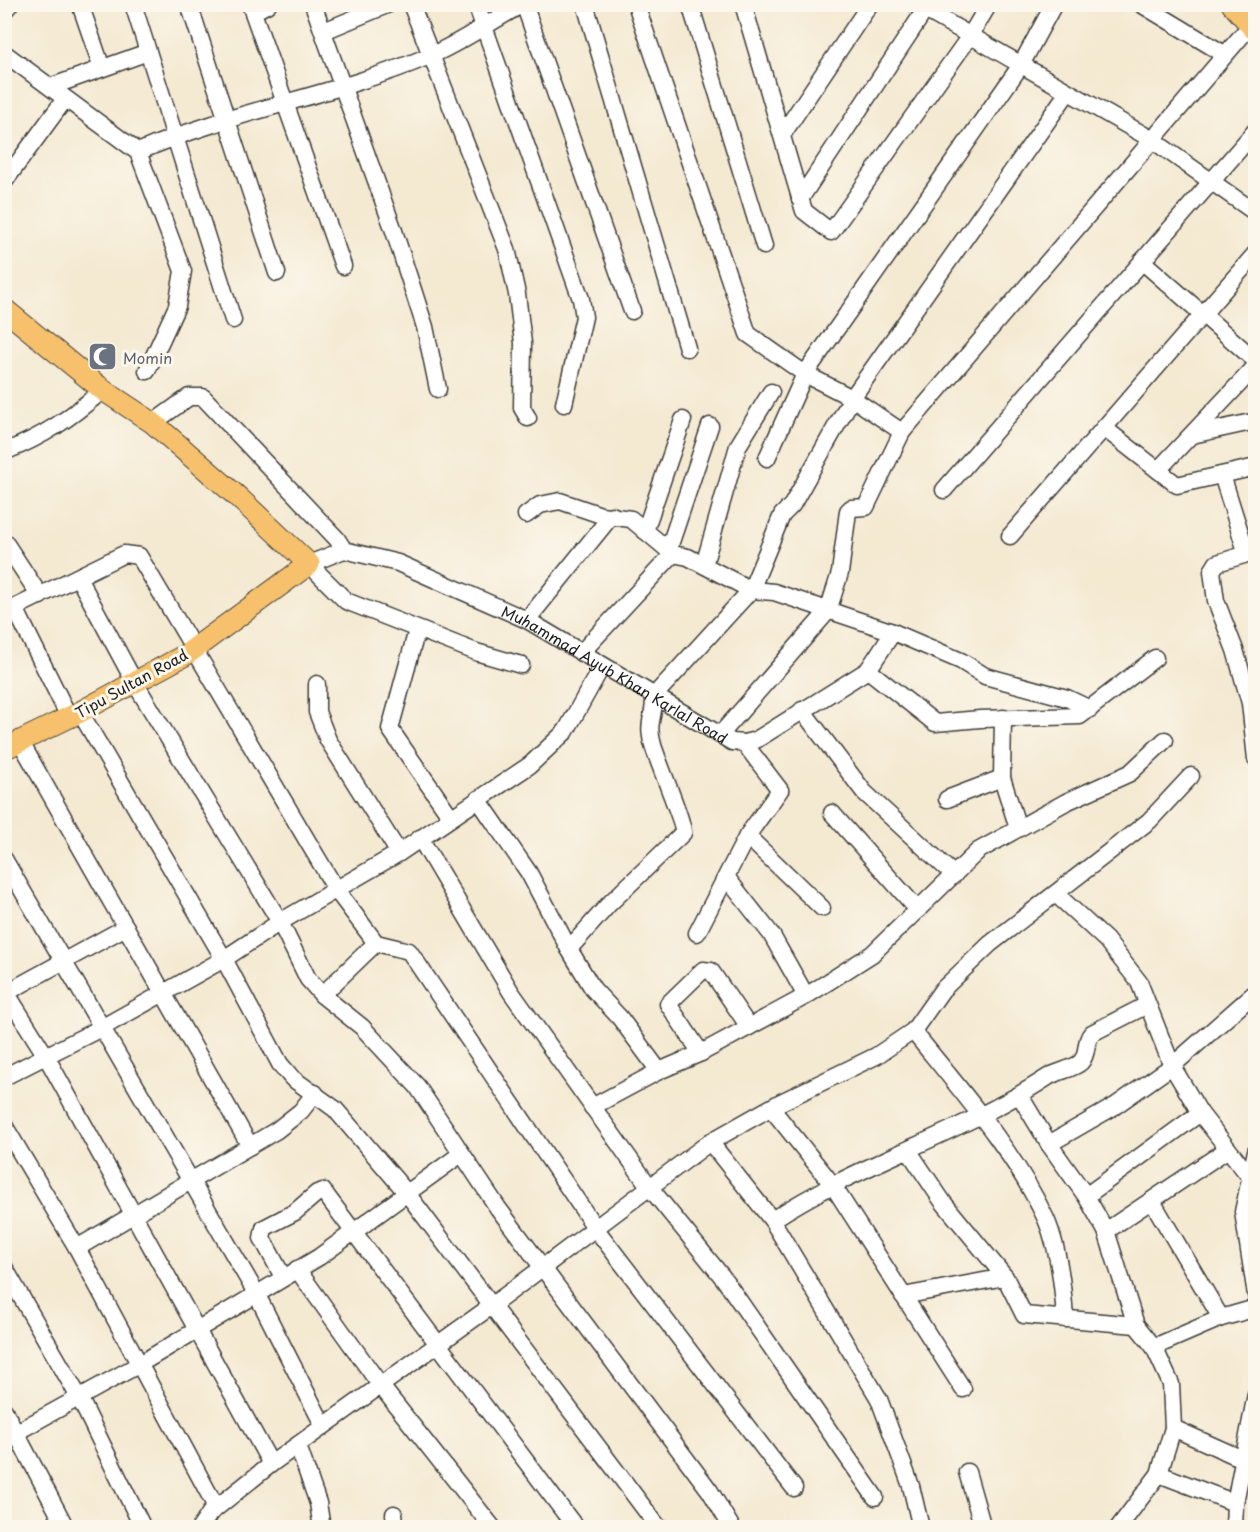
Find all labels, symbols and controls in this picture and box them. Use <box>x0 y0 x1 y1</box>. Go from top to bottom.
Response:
mosque icon: Momin <box>86 341 118 373</box>
place label: Momin <box>123 346 172 369</box>
street label: Muhammad Ayub Khan Karlal Road <box>498 599 733 749</box>
street label: Tipu Sultan Road <box>70 642 192 724</box>

